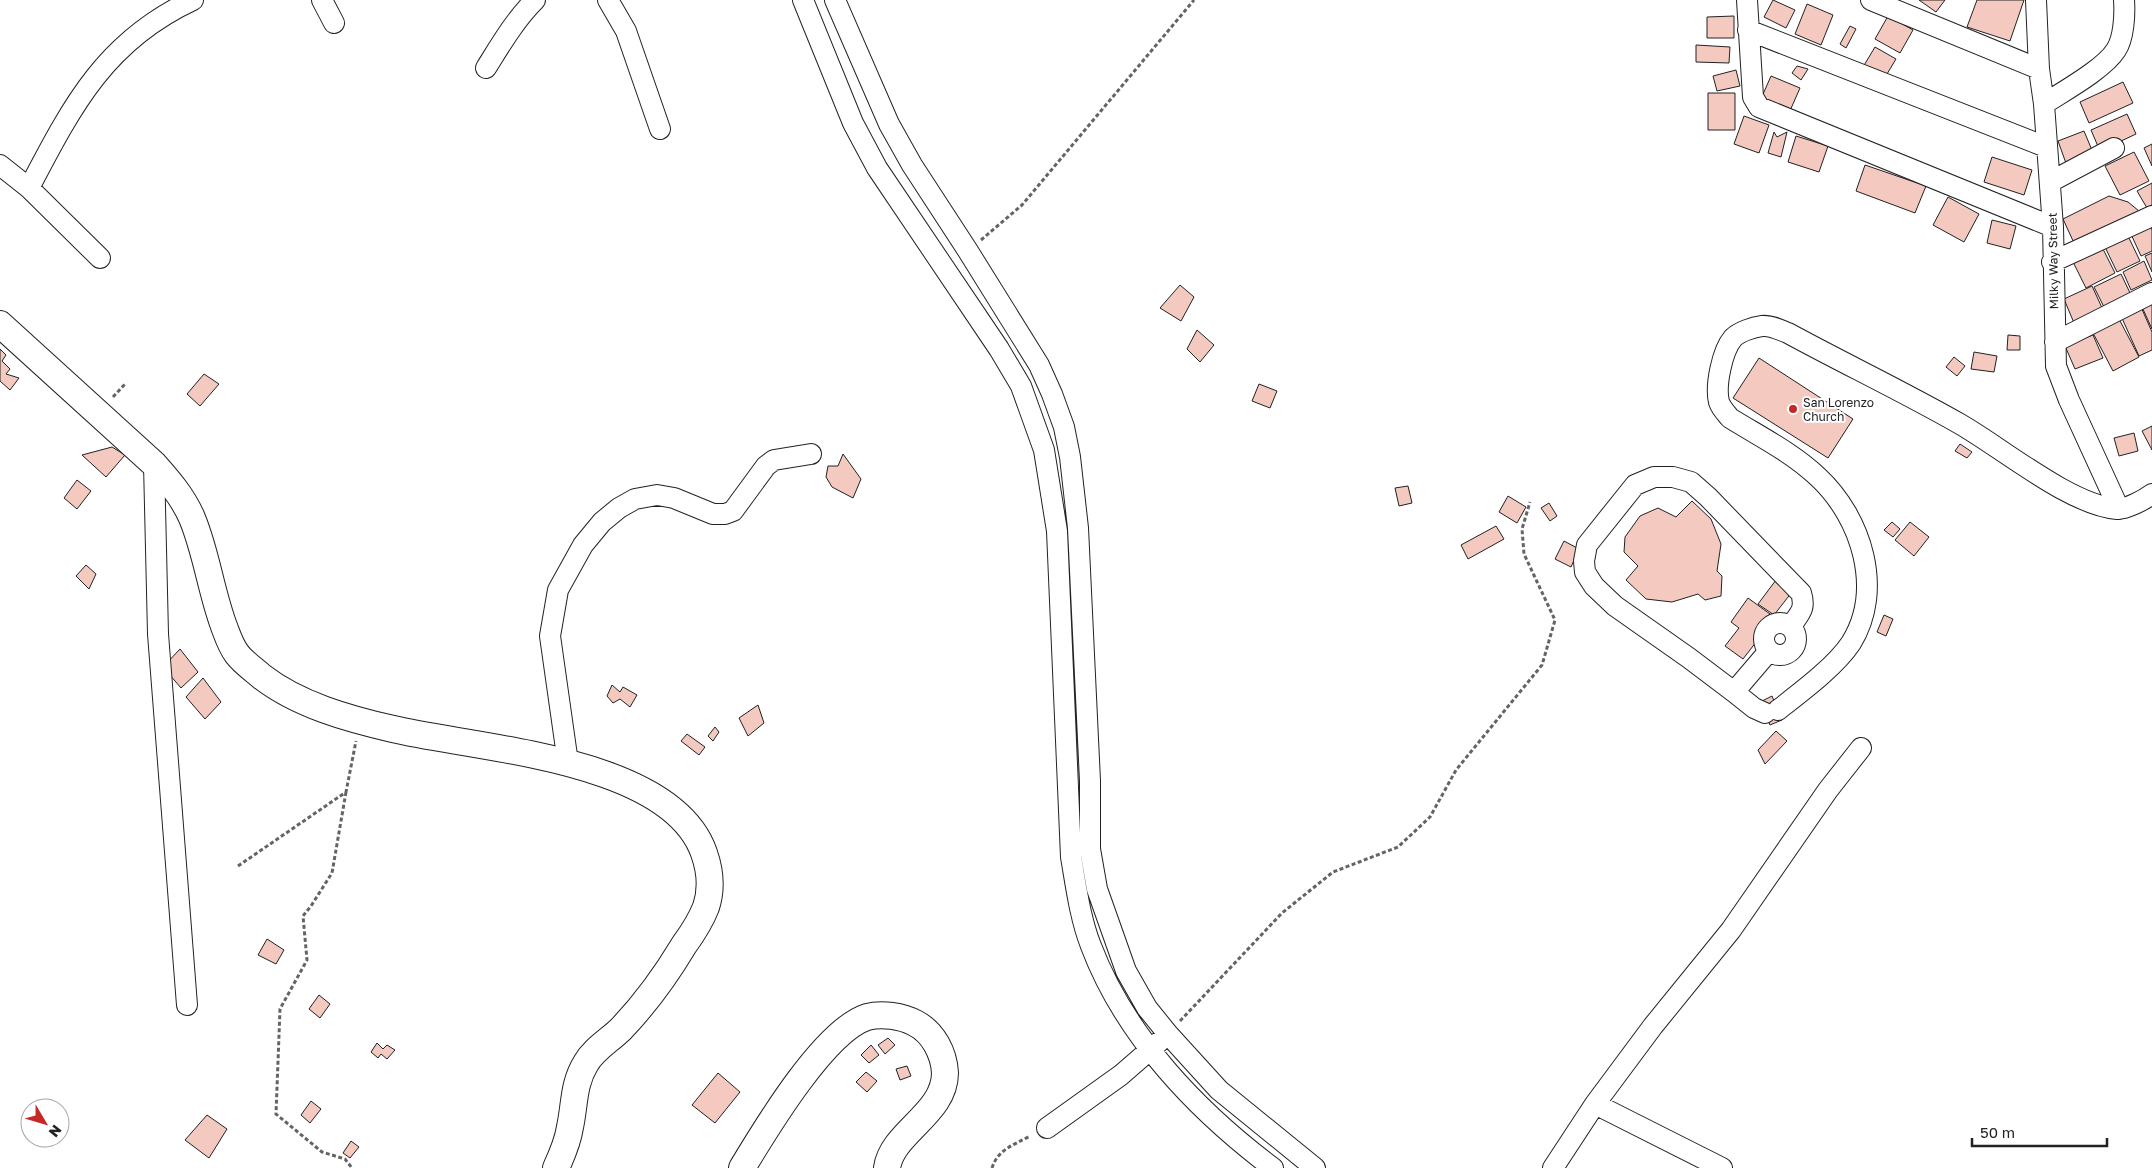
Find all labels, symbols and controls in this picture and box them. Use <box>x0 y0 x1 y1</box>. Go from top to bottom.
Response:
street label: Milky Way Street <box>2045 212 2061 310</box>
place label: San Lorenzo Church <box>1803 395 1874 424</box>
marker: San Lorenzo Church <box>1787 403 1799 415</box>
north arrow <box>20 1098 70 1148</box>
scale bar <box>1972 1116 2107 1148</box>
text: N <box>46 1122 66 1141</box>
text: 50 m <box>1980 1123 2015 1141</box>

